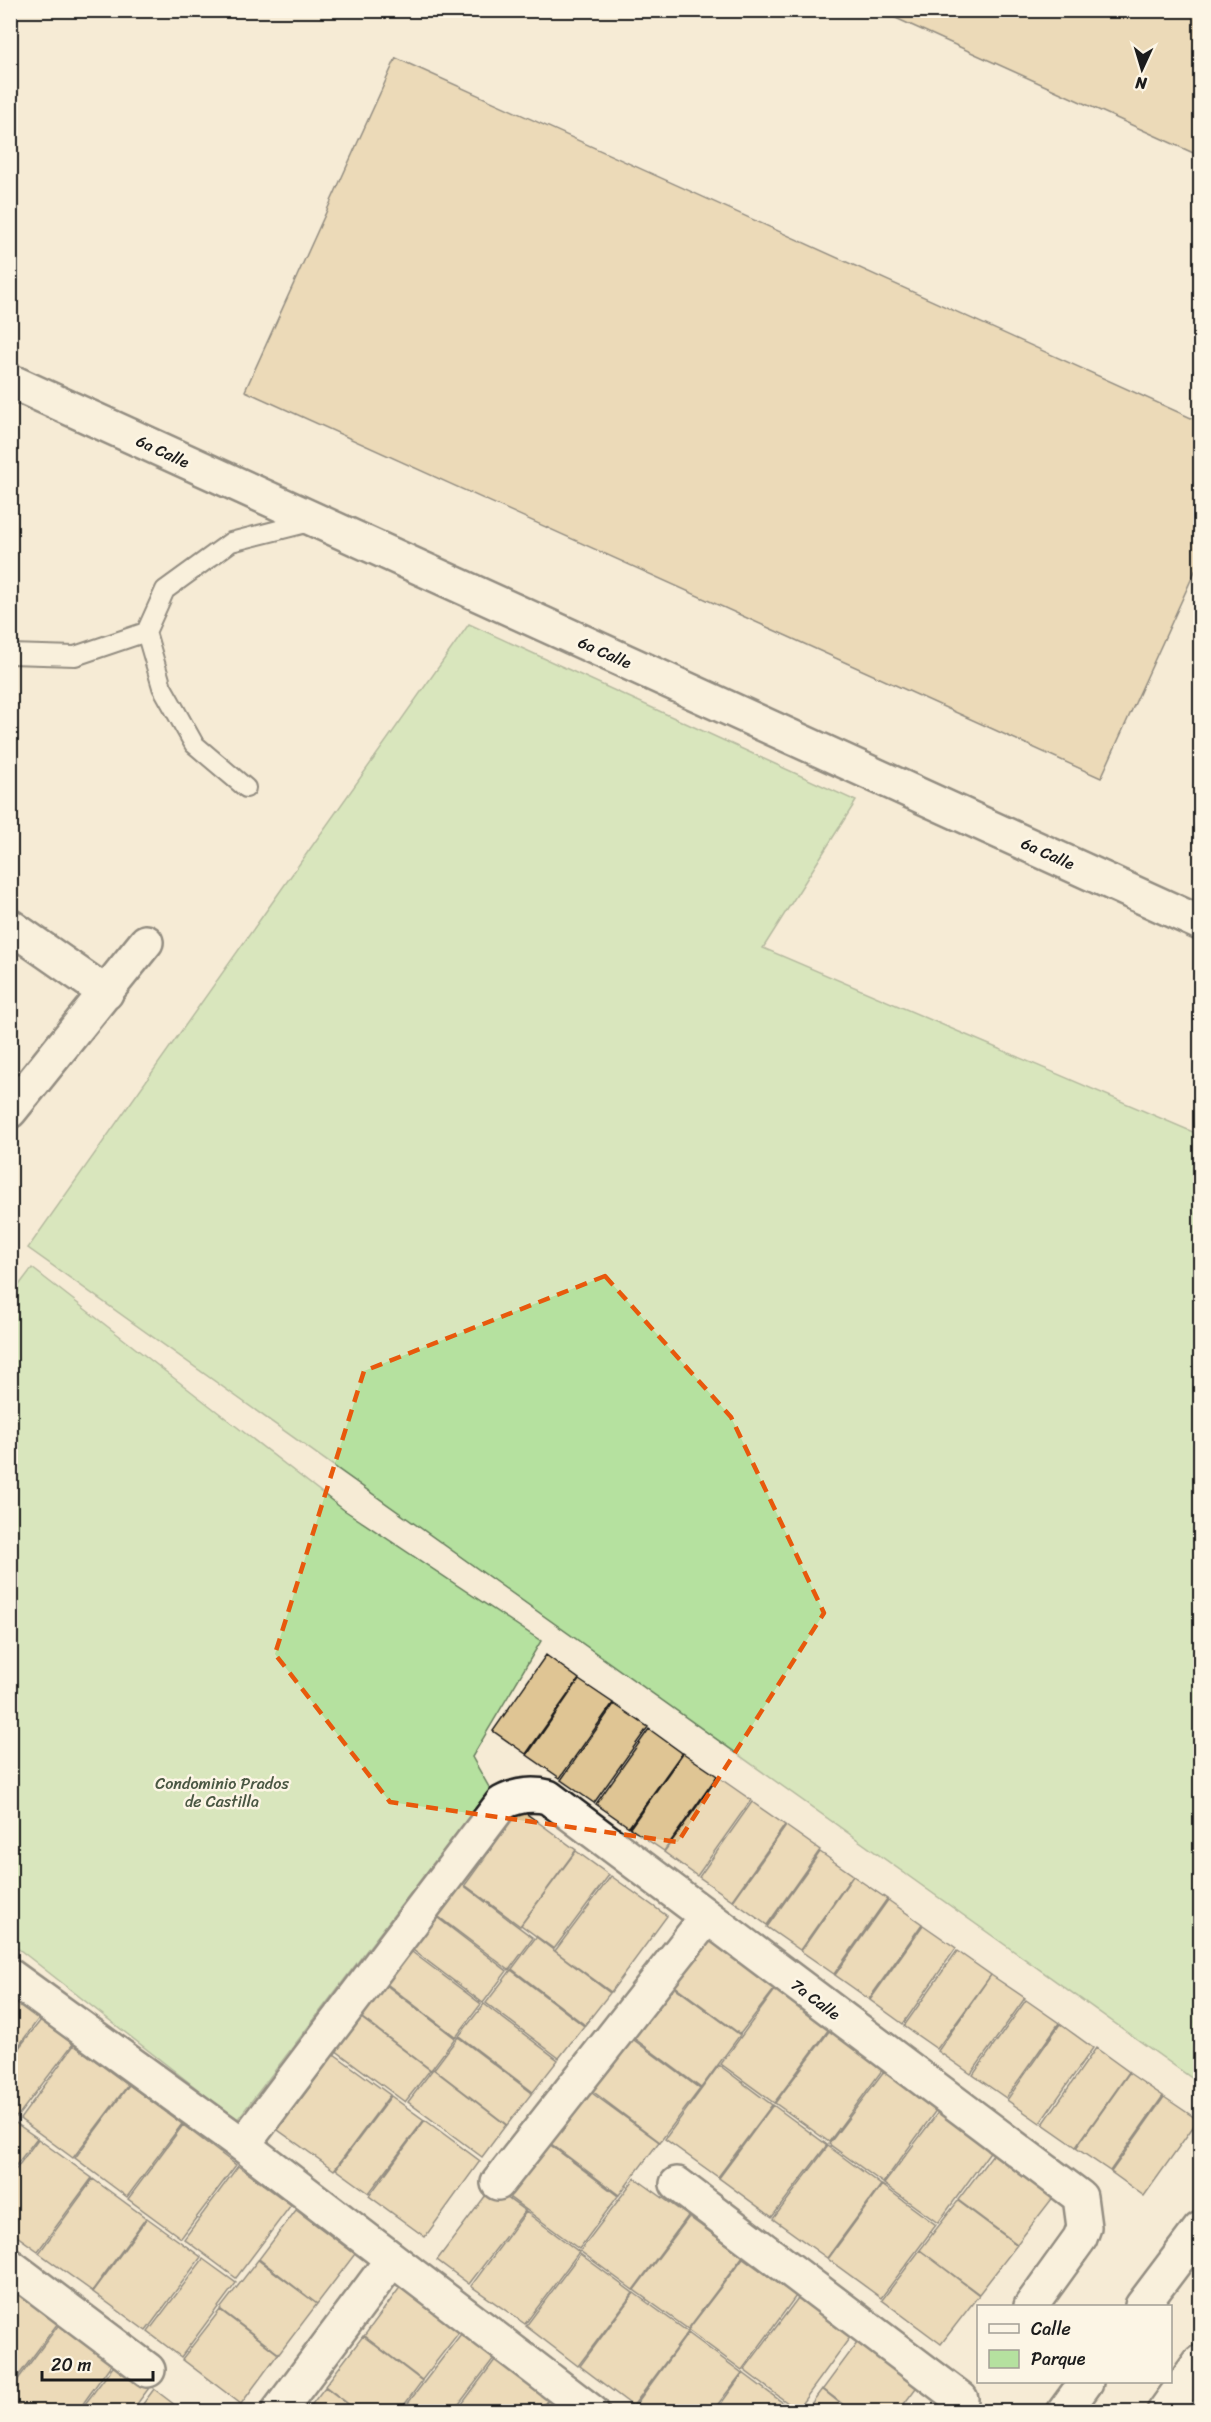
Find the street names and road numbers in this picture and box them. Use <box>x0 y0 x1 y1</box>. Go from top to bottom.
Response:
street label: 6a Calle <box>131 426 195 477</box>
street label: 6a Calle <box>573 628 637 677</box>
street label: 6a Calle <box>1016 829 1080 878</box>
street label: 7a Calle <box>785 1971 847 2028</box>

